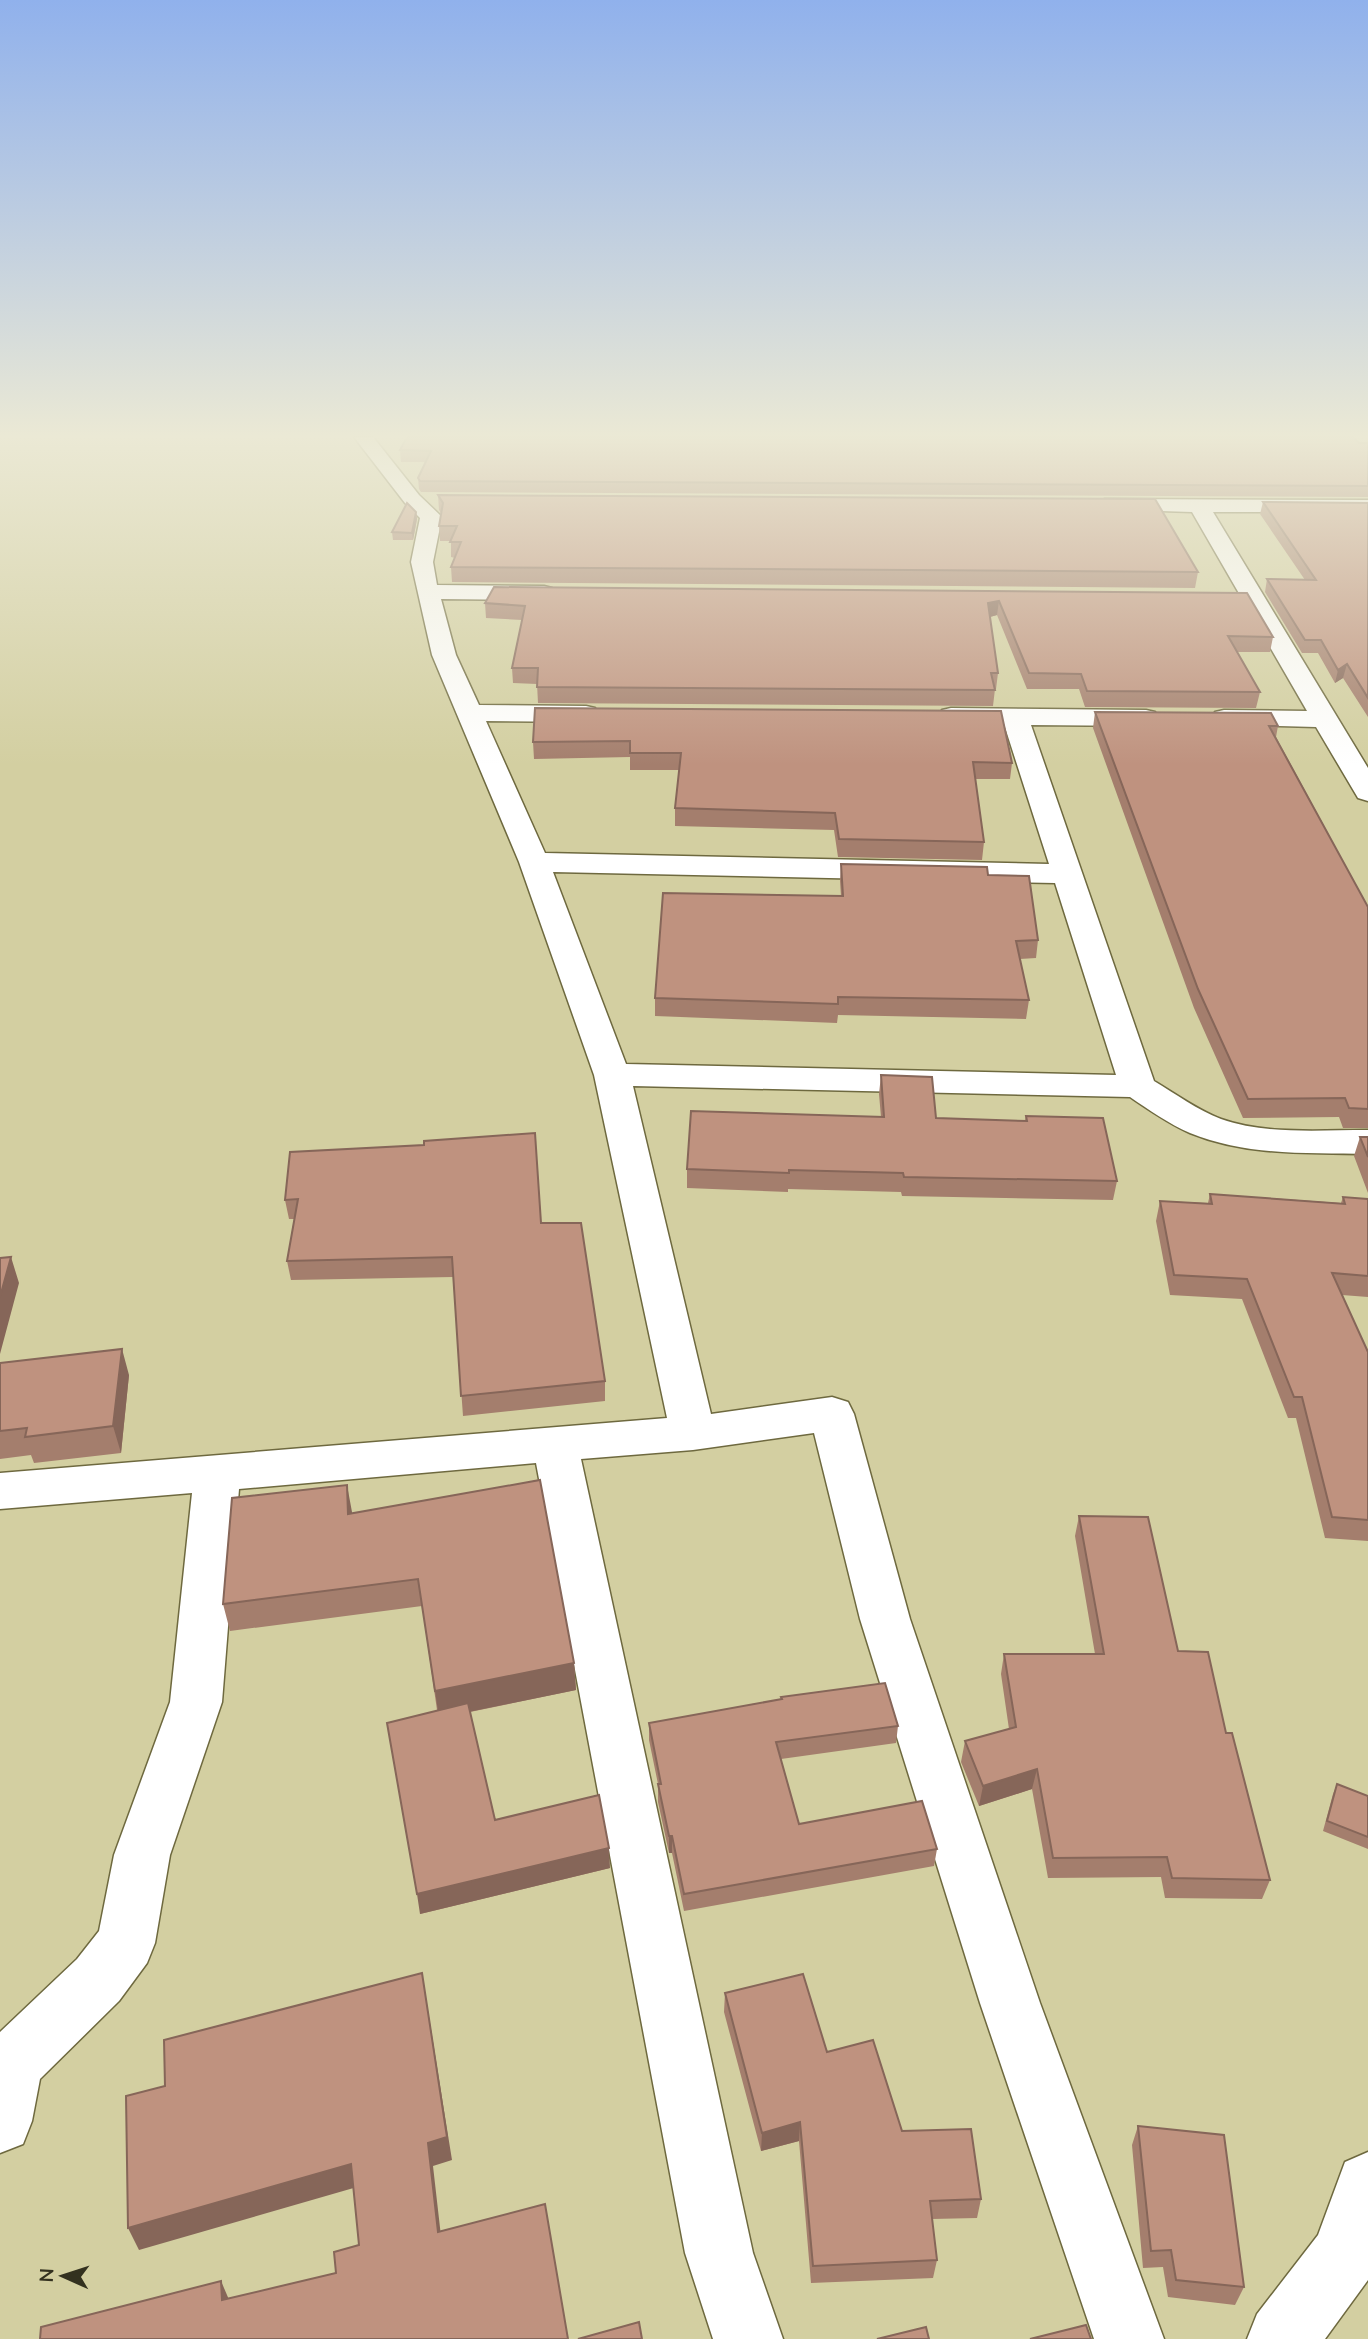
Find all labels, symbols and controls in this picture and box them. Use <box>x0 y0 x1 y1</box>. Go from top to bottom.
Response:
north arrow <box>28 2241 98 2311</box>
text: N <box>34 2267 58 2283</box>

